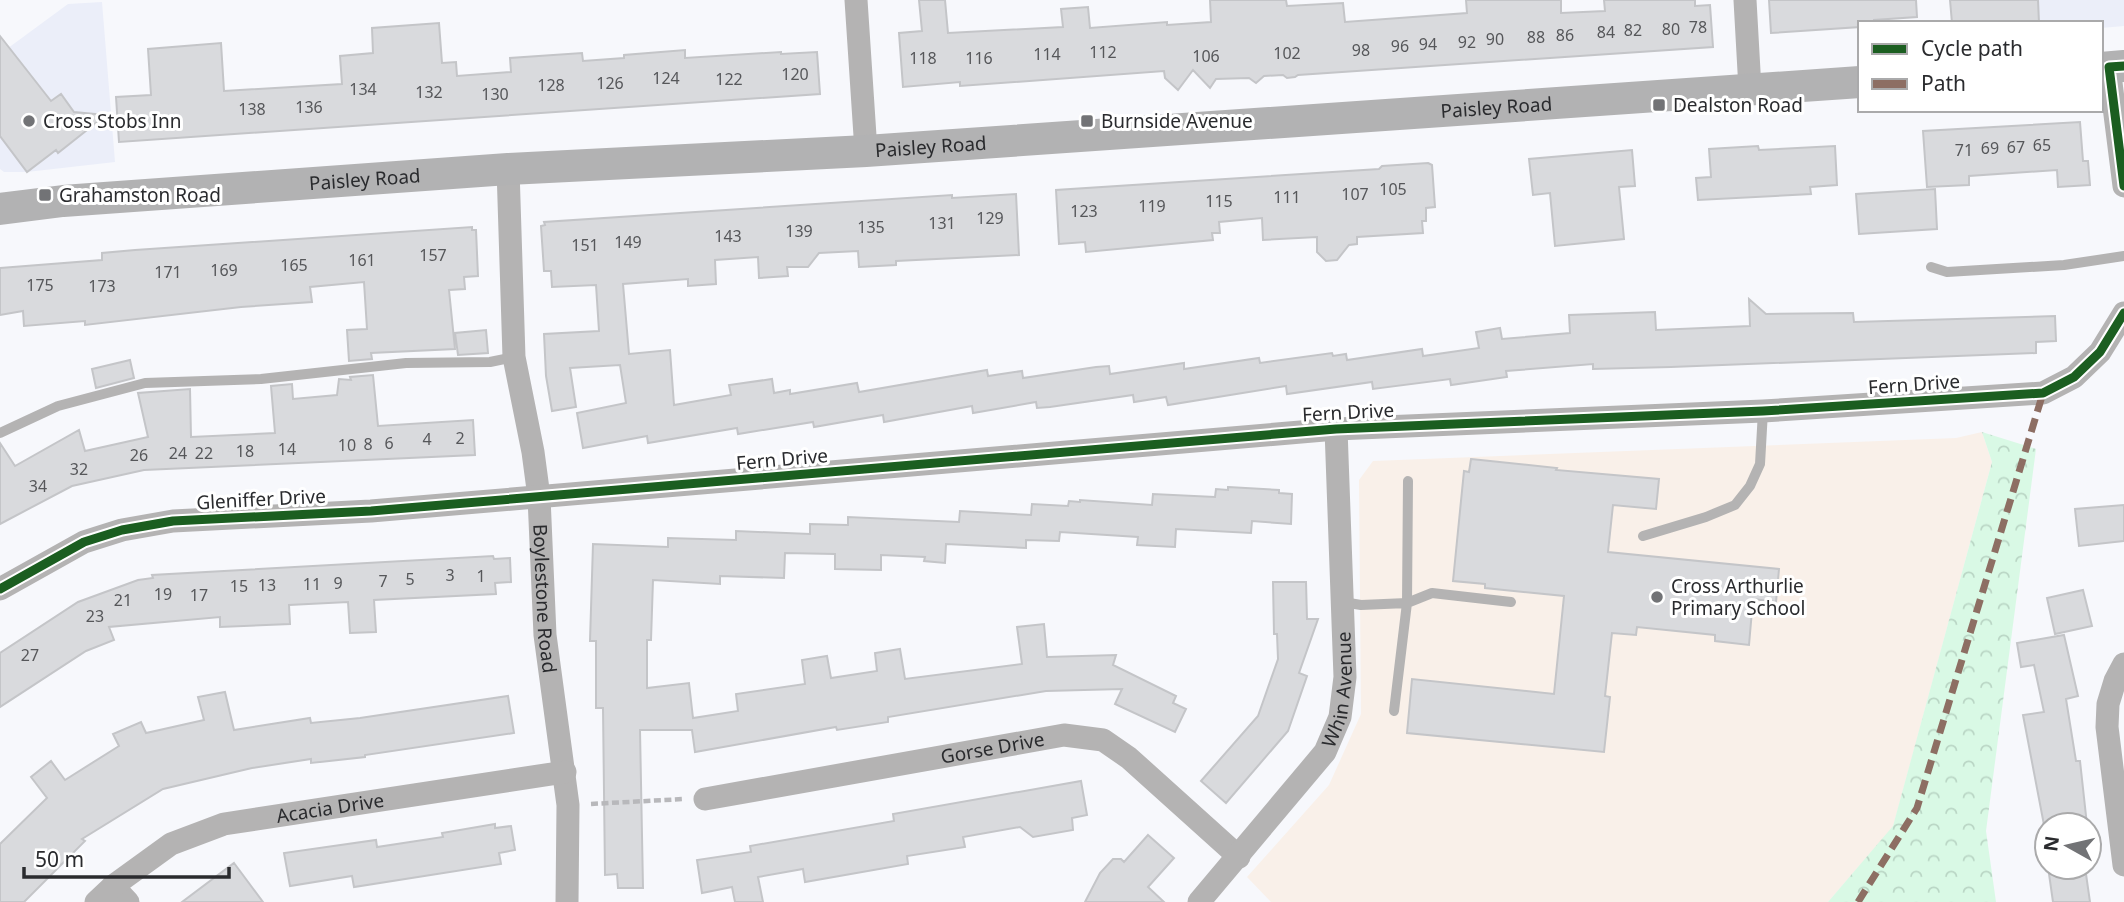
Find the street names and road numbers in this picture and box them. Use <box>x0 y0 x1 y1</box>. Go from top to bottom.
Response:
street label: Paisley Road <box>1440 90 1553 124</box>
street label: Paisley Road <box>874 130 987 163</box>
street label: Paisley Road <box>308 162 421 196</box>
street label: Fern Drive <box>1867 368 1961 400</box>
street label: Fern Drive <box>1301 397 1395 427</box>
street label: Fern Drive <box>735 442 829 476</box>
street label: Gleniffer Drive <box>196 483 326 515</box>
street label: Boylestone Road <box>527 523 563 675</box>
street label: Whin Avenue <box>1315 631 1358 751</box>
street label: Gorse Drive <box>939 726 1046 770</box>
street label: Acacia Drive <box>275 787 386 829</box>

